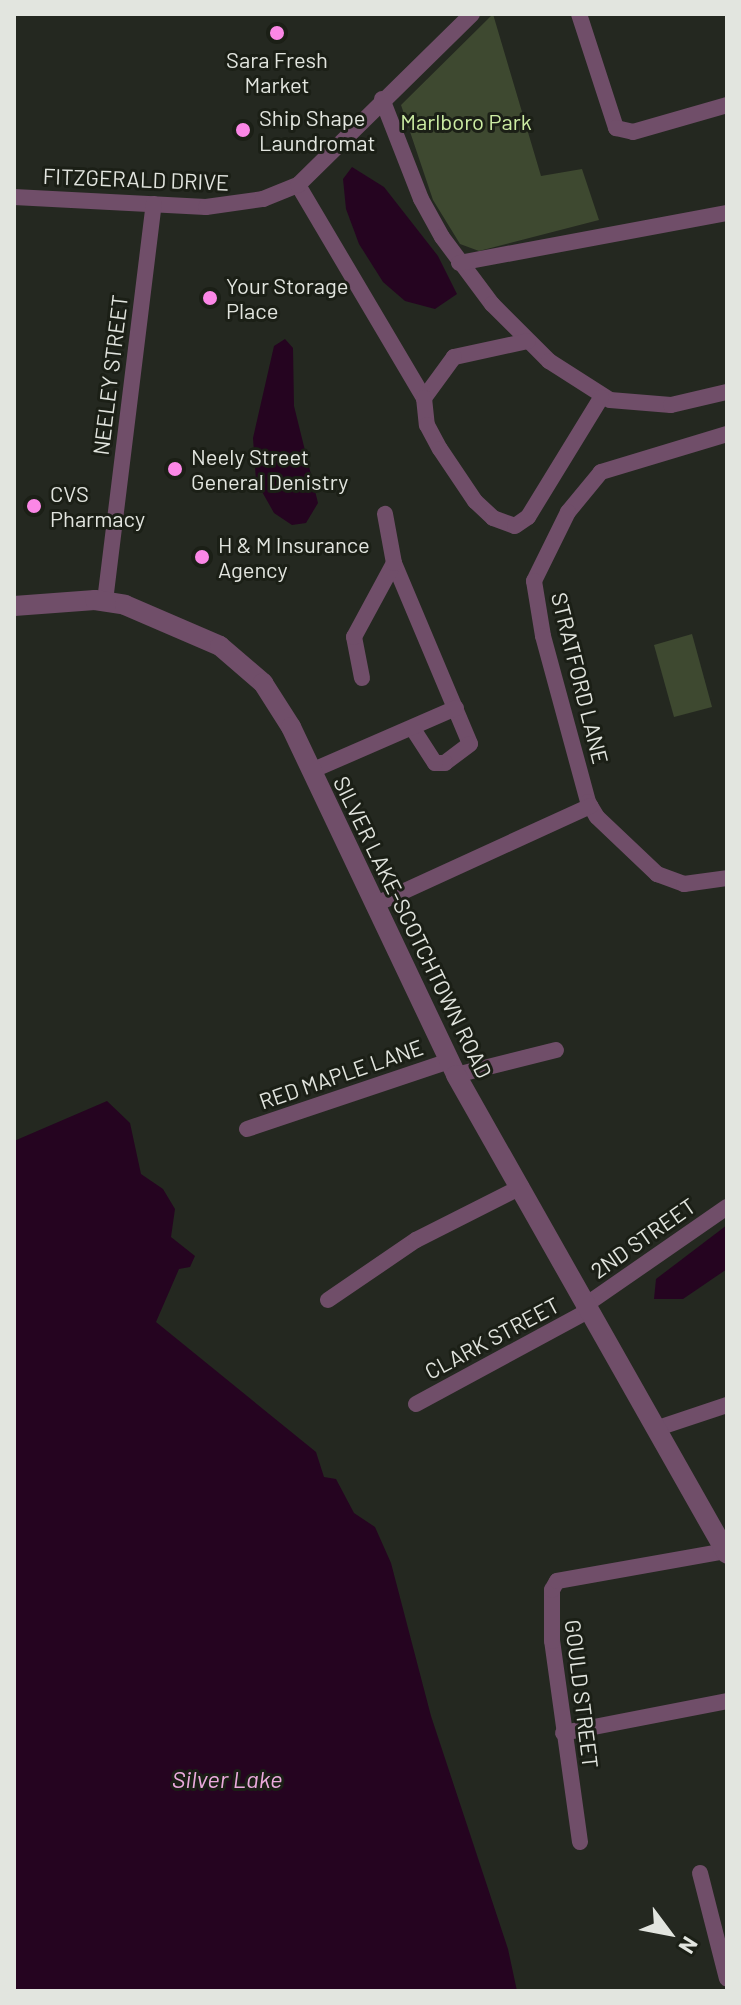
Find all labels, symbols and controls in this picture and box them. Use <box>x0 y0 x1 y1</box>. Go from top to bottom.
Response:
marker: Sara Fresh Market <box>268 24 286 42</box>
place label: Sara Fresh Market <box>226 46 328 98</box>
place label: Ship Shape Laundromat <box>259 104 375 156</box>
park label: Marlboro Park <box>400 109 532 135</box>
marker: Ship Shape Laundromat <box>234 121 252 139</box>
street label: FITZGERALD DRIVE <box>42 163 230 195</box>
place label: Your Storage Place <box>226 272 349 324</box>
marker: Your Storage Place <box>201 289 219 307</box>
street label: NEELEY STREET <box>87 293 133 457</box>
place label: Neely Street General Denistry <box>191 443 348 494</box>
marker: Neely Street General Denistry <box>166 460 184 478</box>
place label: CVS Pharmacy <box>50 480 145 532</box>
marker: CVS Pharmacy <box>25 497 43 515</box>
place label: H & M Insurance Agency <box>218 531 370 582</box>
marker: H & M Insurance Agency <box>193 548 211 566</box>
street label: STRATFORD LANE <box>546 590 614 766</box>
street label: SILVER LAKE-SCOTCHTOWN ROAD <box>328 772 498 1082</box>
street label: RED MAPLE LANE <box>256 1034 426 1114</box>
street label: 2ND STREET <box>586 1192 700 1284</box>
street label: CLARK STREET <box>420 1291 564 1385</box>
street label: GOULD STREET <box>560 1618 604 1770</box>
water label: Silver Lake <box>172 1765 282 1793</box>
north arrow <box>629 1893 709 1973</box>
text: N <box>674 1933 704 1959</box>

